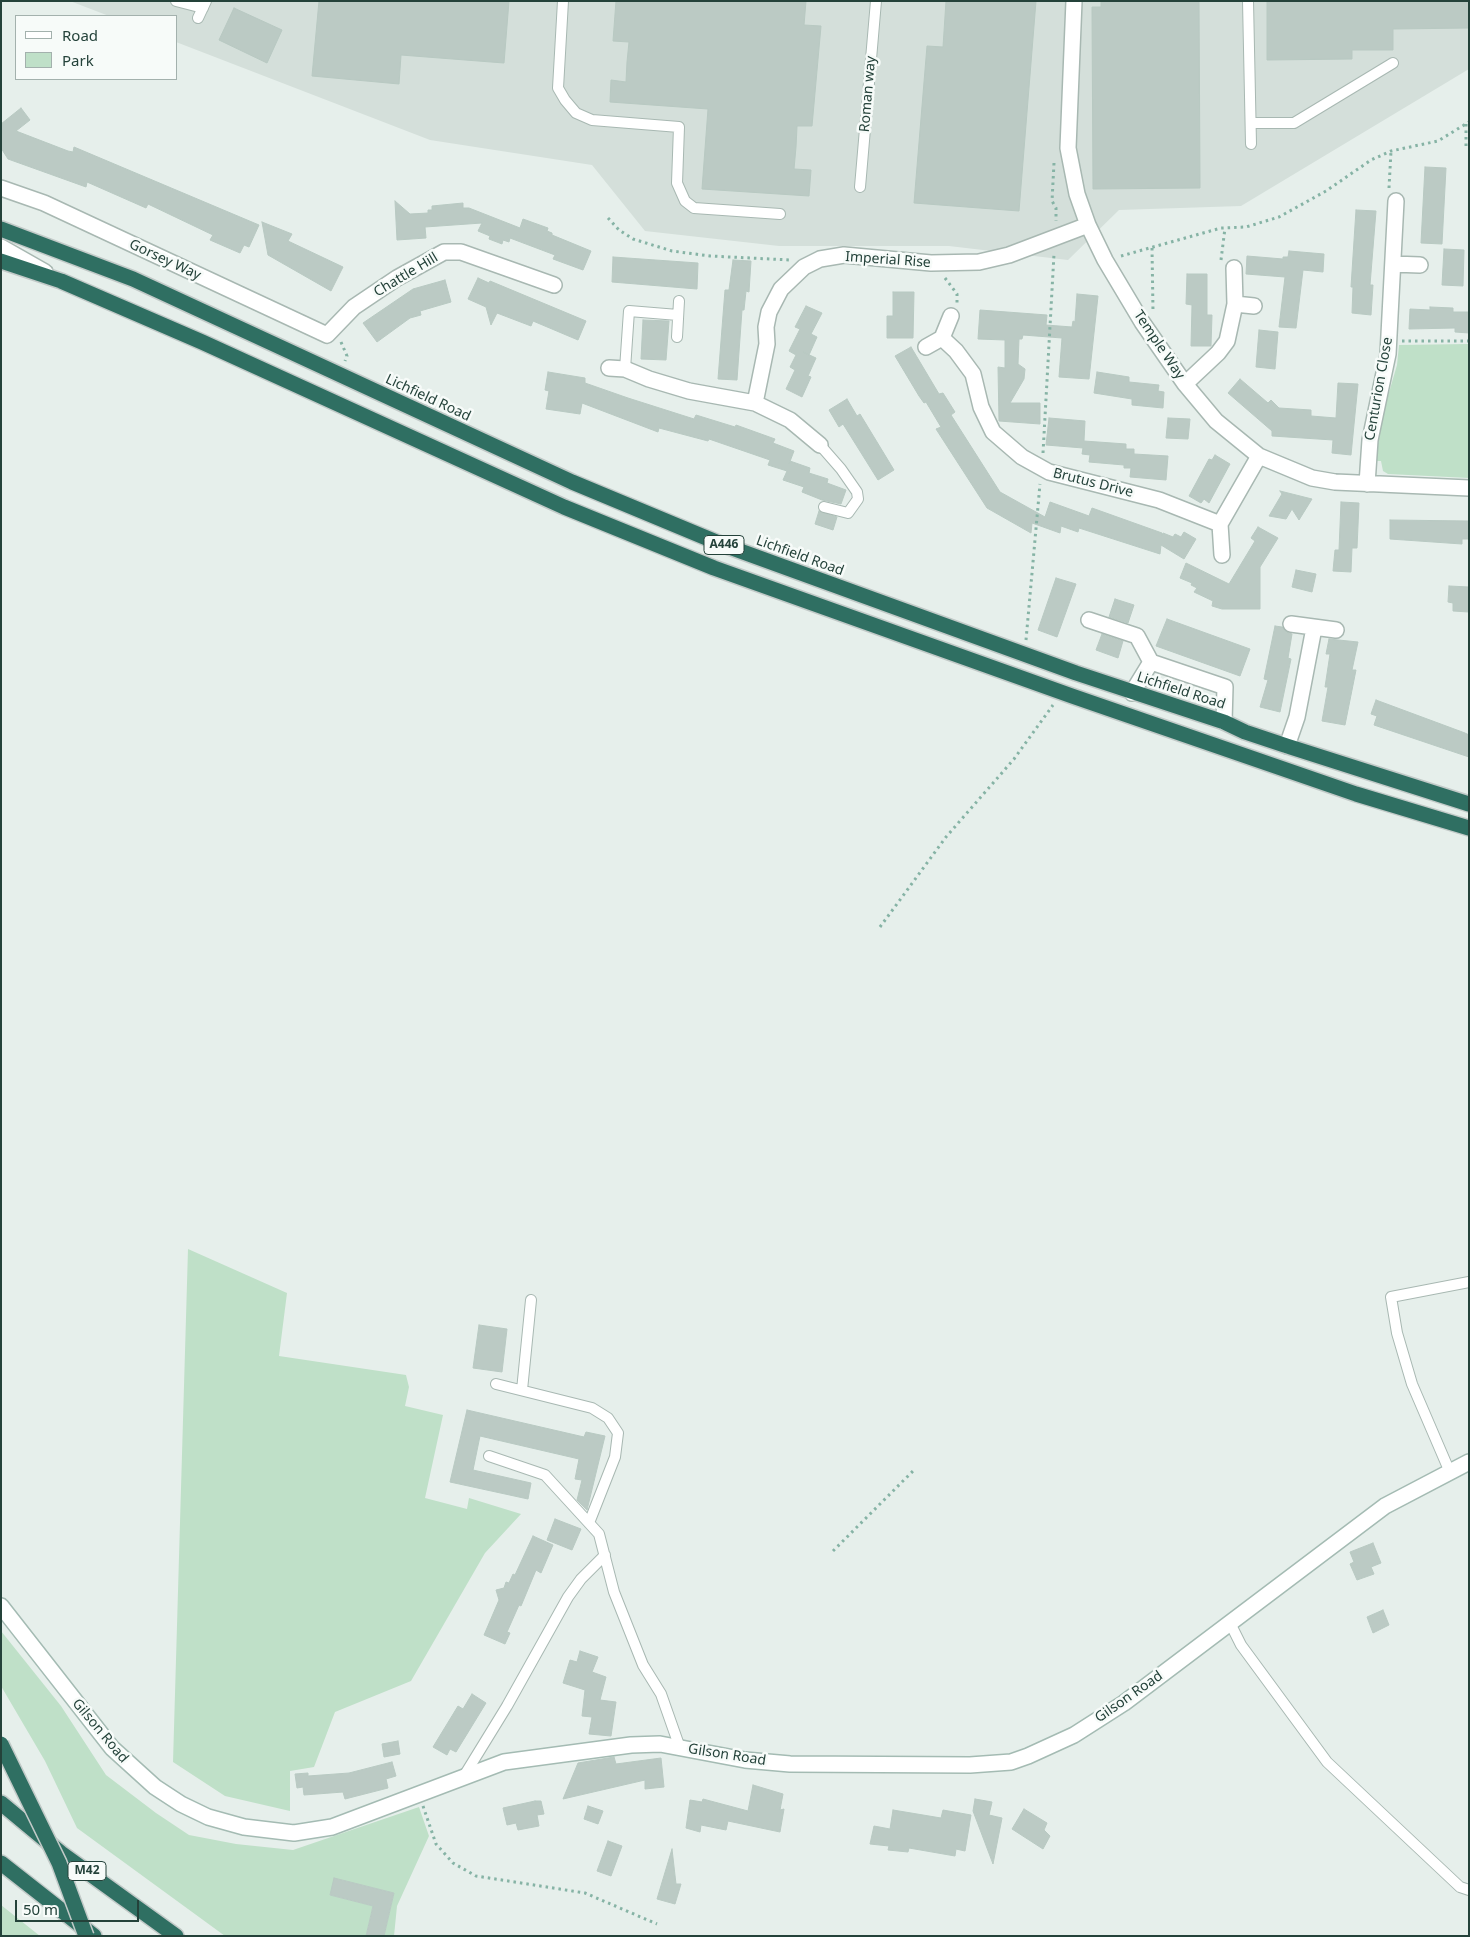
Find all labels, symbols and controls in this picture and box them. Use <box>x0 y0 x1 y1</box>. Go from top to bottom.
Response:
legend <box>15 15 178 80</box>
text: Road <box>62 25 98 45</box>
text: Park <box>62 50 94 70</box>
street label: Roman way <box>856 55 880 133</box>
street label: Gorsey Way <box>126 236 204 284</box>
street label: Chattle Hill <box>371 249 441 301</box>
street label: Imperial Rise <box>845 249 931 271</box>
street label: Temple Way <box>1130 307 1188 383</box>
street label: Centurion Close <box>1362 336 1396 442</box>
street label: Lichfield Road <box>383 371 473 425</box>
street label: Brutus Drive <box>1051 465 1135 501</box>
street label: Lichfield Road <box>754 532 846 580</box>
road number: A446 <box>704 536 744 554</box>
street label: Lichfield Road <box>1135 669 1227 713</box>
street label: Gilson Road <box>1092 1668 1166 1726</box>
street label: Gilson Road <box>68 1696 132 1766</box>
street label: Gilson Road <box>687 1741 767 1769</box>
road number: M42 <box>68 1862 106 1880</box>
scale bar <box>18 1890 141 1922</box>
text: 50 m <box>23 1899 58 1919</box>

